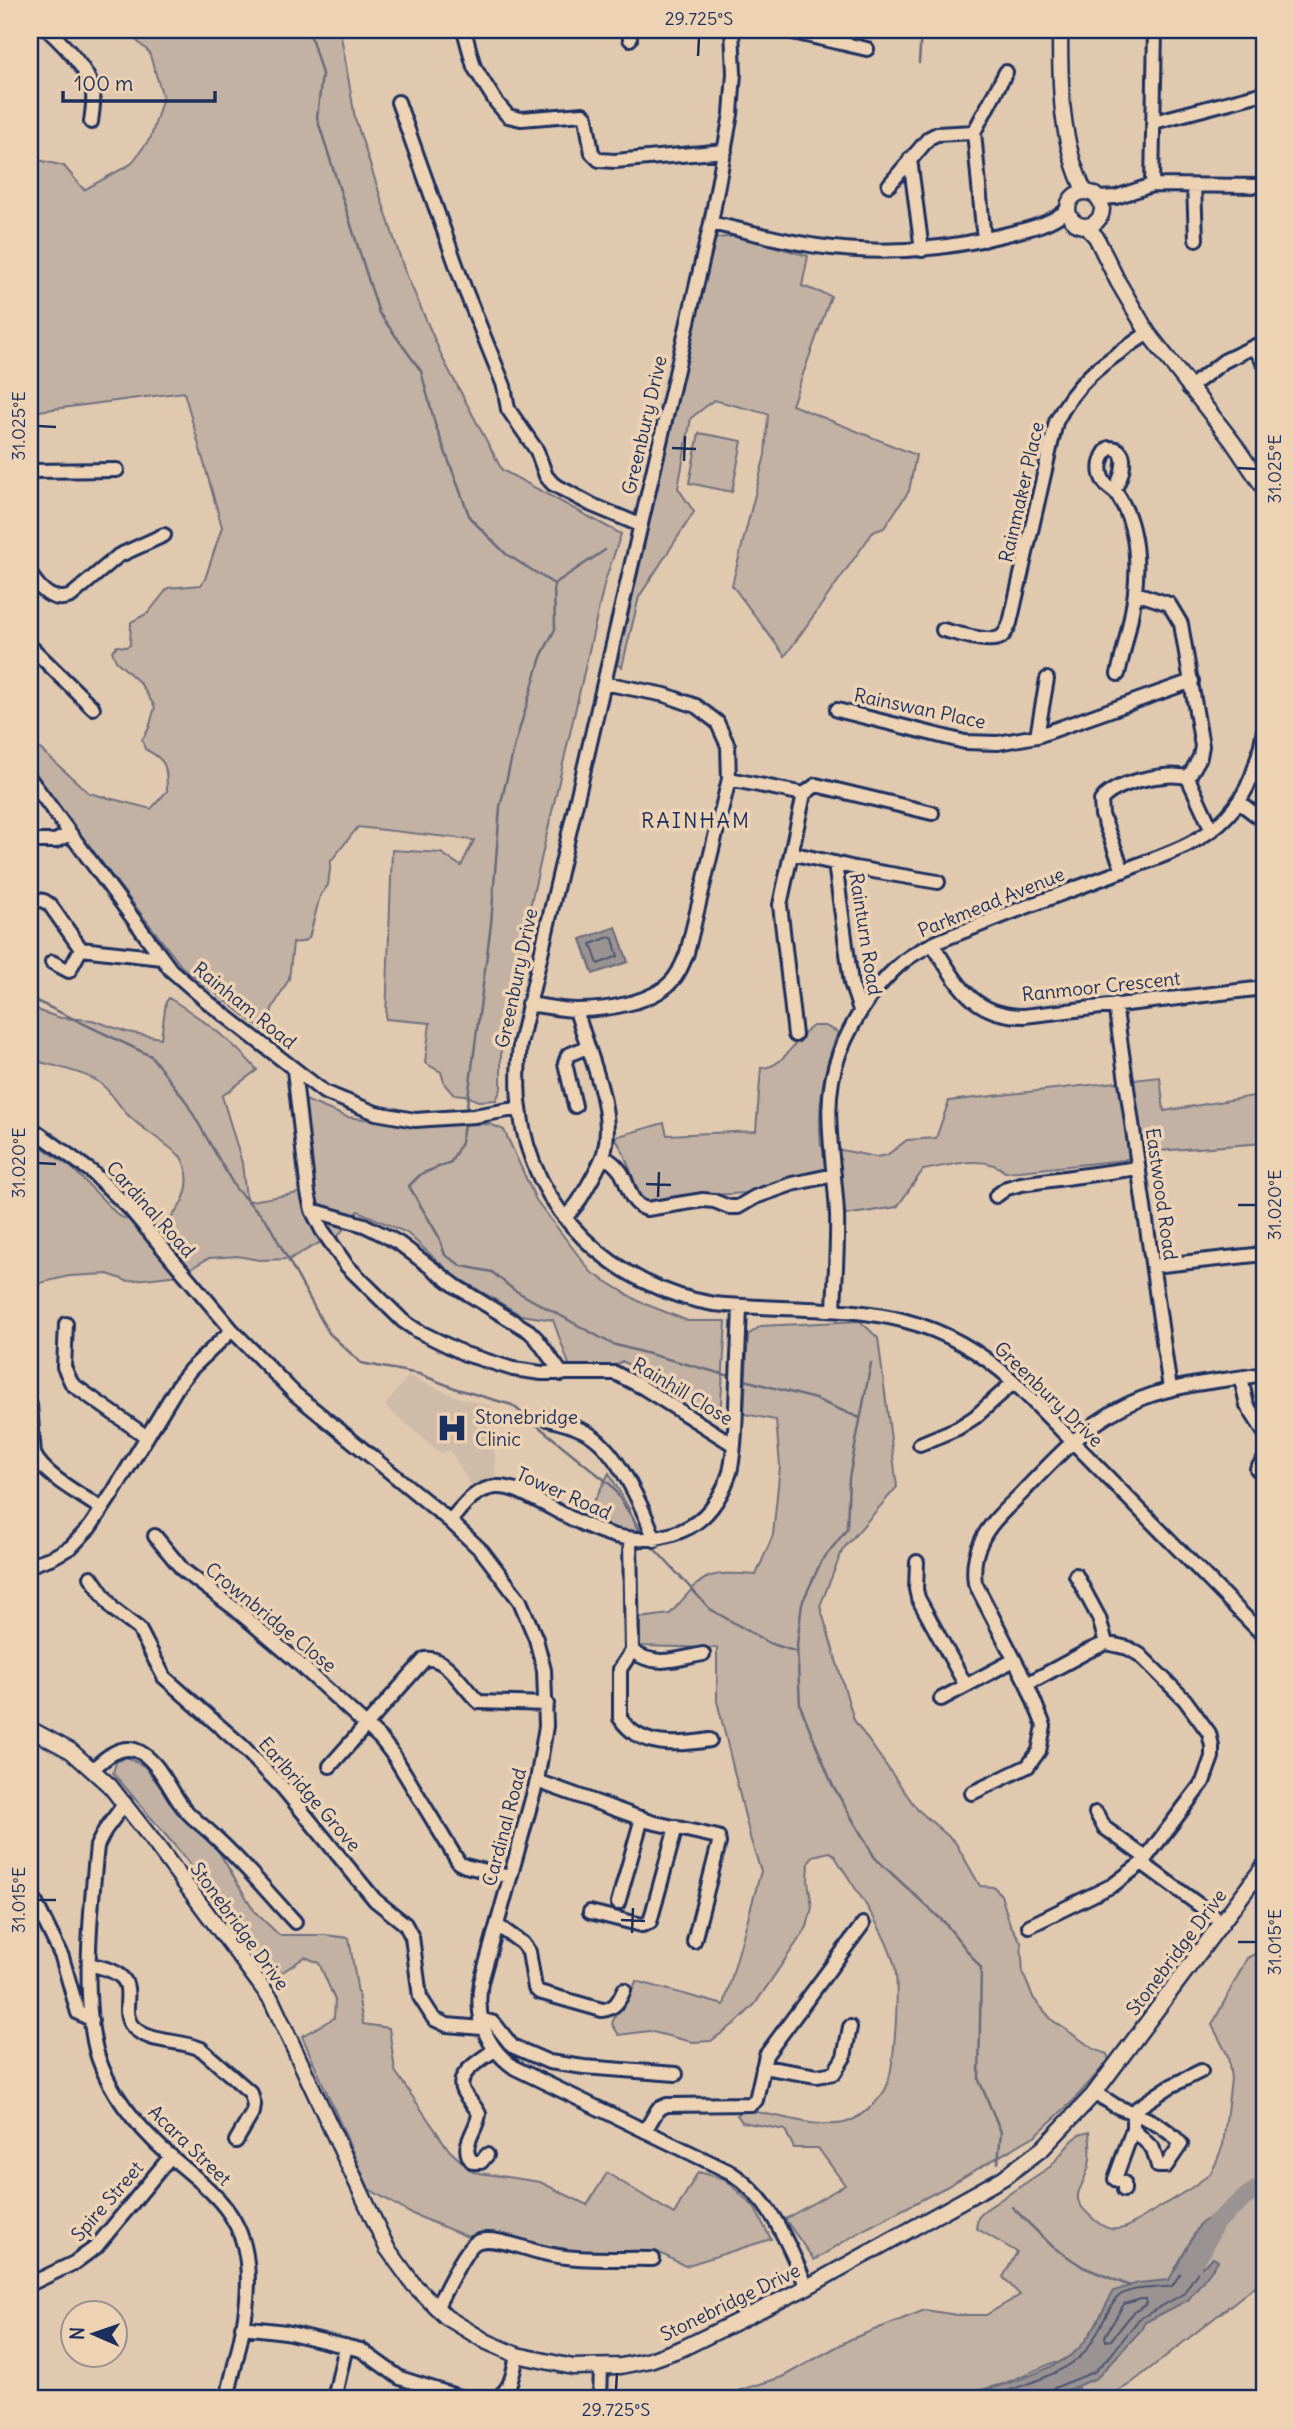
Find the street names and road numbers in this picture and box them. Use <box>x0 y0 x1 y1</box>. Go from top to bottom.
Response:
street label: Greenbury Drive <box>616 353 672 497</box>
street label: Rainmaker Place <box>993 419 1049 565</box>
street label: Rainswan Place <box>852 682 988 734</box>
street label: Parkmead Avenue <box>914 862 1068 942</box>
street label: Rainturn Road <box>845 871 887 997</box>
street label: Greenbury Drive <box>490 906 542 1050</box>
street label: Rainham Road <box>189 956 301 1054</box>
street label: Ranmoor Crescent <box>1020 966 1182 1006</box>
street label: Eastwood Road <box>1141 1126 1183 1262</box>
street label: Cardinal Road <box>101 1156 201 1262</box>
street label: Greenbury Drive <box>990 1336 1108 1452</box>
street label: Rainhill Close <box>629 1352 737 1430</box>
street label: Tower Road <box>513 1461 615 1525</box>
street label: Crownbridge Close <box>201 1557 341 1677</box>
street label: Earlbridge Grove <box>254 1732 366 1856</box>
street label: Cardinal Road <box>477 1765 531 1889</box>
street label: Stonebridge Drive <box>185 1857 295 1995</box>
street label: Stonebridge Drive <box>1121 1884 1231 2020</box>
street label: Acara Street <box>143 2099 237 2191</box>
street label: Spire Street <box>66 2156 148 2246</box>
street label: Stonebridge Drive <box>656 2258 804 2346</box>

